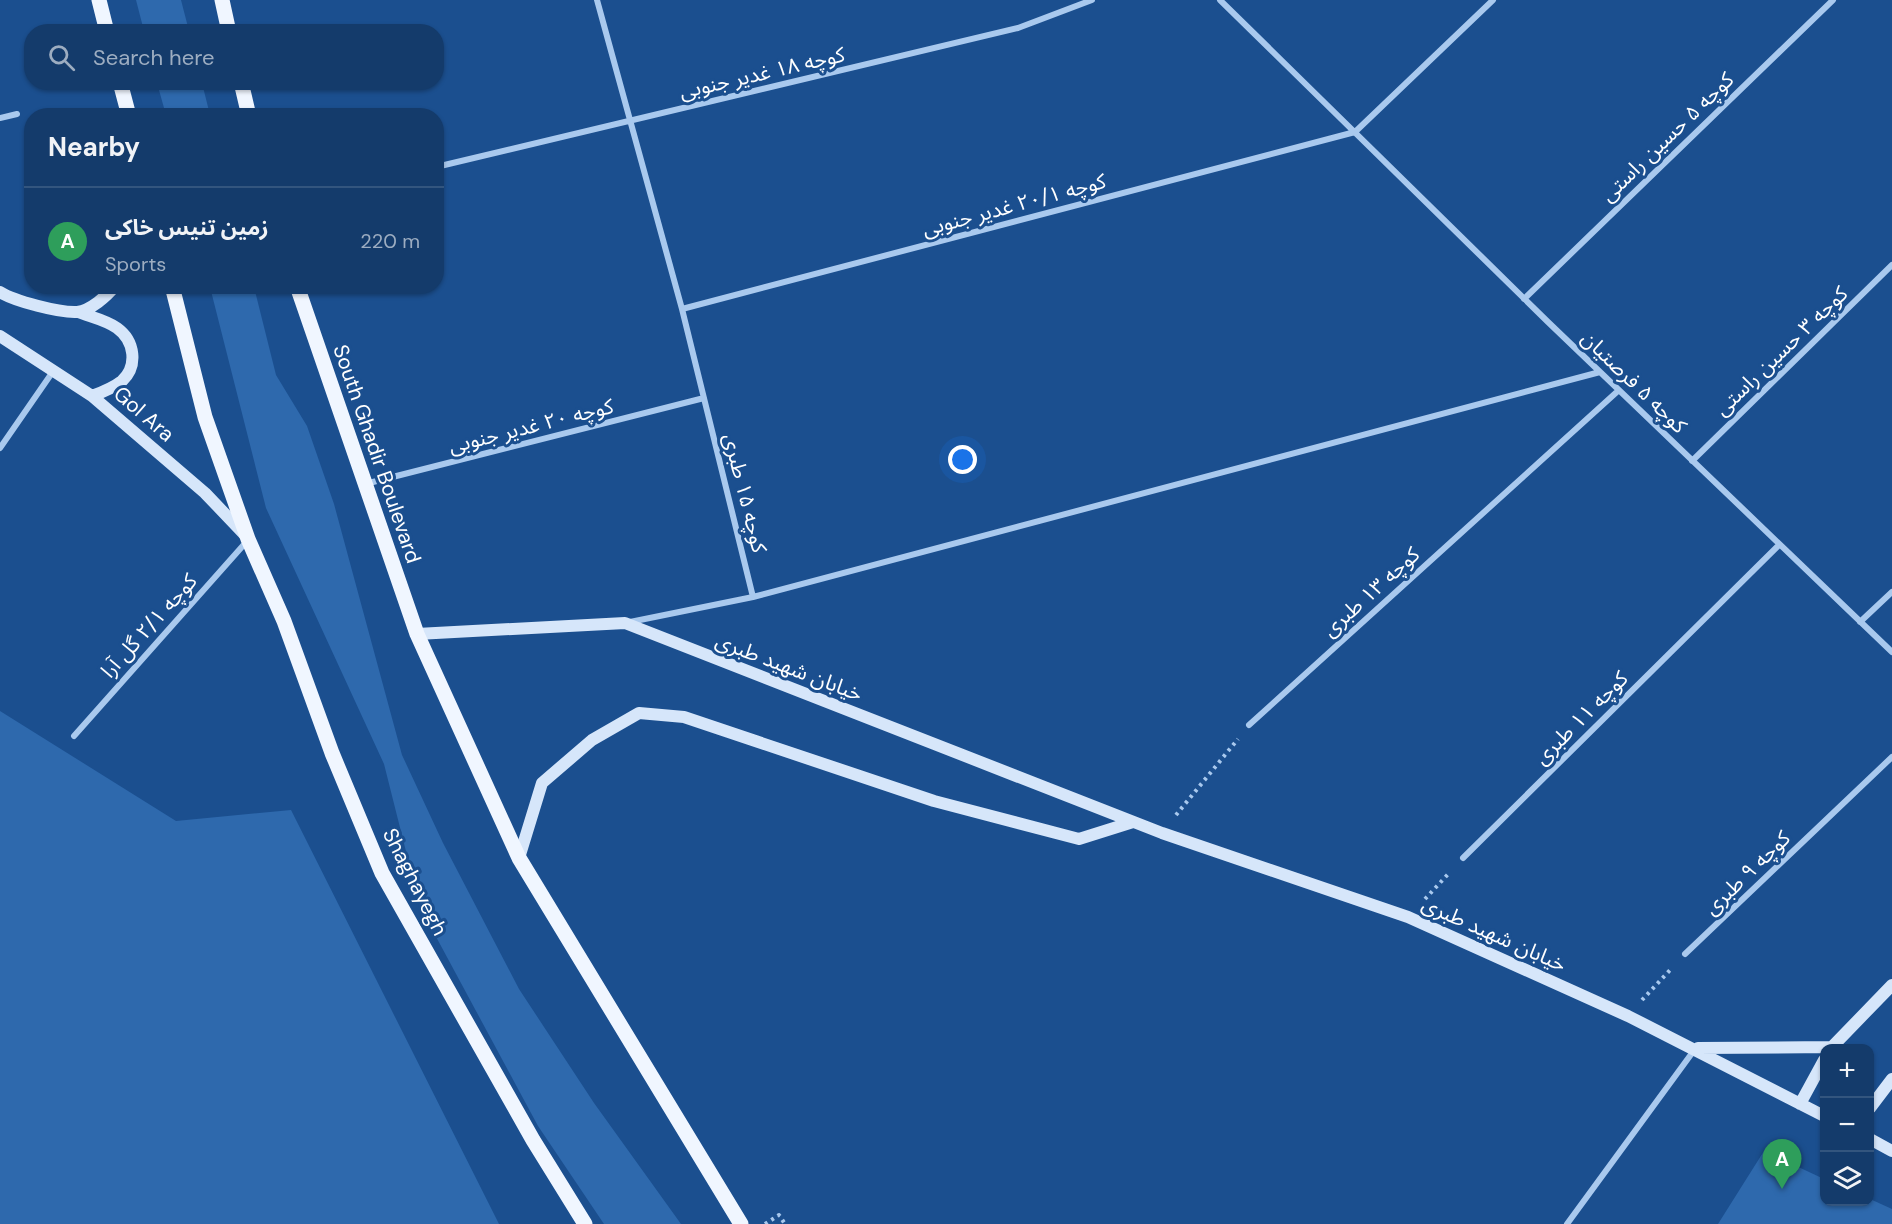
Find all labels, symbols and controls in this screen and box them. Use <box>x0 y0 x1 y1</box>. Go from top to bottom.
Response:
search box <box>24 24 444 90</box>
street label: کوچه ۱۸ غدیر جنوبی <box>677 40 848 106</box>
icon: search <box>45 41 78 74</box>
text: Search here <box>93 43 214 72</box>
street label: کوچه ۵ حسین راستی <box>1594 66 1740 208</box>
text: Nearby <box>48 130 140 164</box>
street label: کوچه ۲۰/۱ غدیر جنوبی <box>919 167 1109 243</box>
text: زمین تنیس خاکی <box>105 213 268 242</box>
text: A <box>60 228 75 254</box>
text: 220 m <box>360 228 420 254</box>
text: Sports <box>105 251 166 277</box>
street label: کوچه ۳ حسین راستی <box>1708 280 1854 422</box>
street label: کوچه ۵ فرصتیان <box>1575 325 1693 440</box>
street label: South Ghadir Boulevard <box>326 341 428 567</box>
street label: Gol Ara <box>108 380 180 448</box>
street label: کوچه ۲۰ غدیر جنوبی <box>446 392 617 460</box>
street label: کوچه ۱۵ طبری <box>717 430 773 556</box>
your location <box>948 445 977 474</box>
street label: کوچه ۱۳ طبری <box>1316 541 1426 643</box>
street label: کوچه ۲/۱ گل آرا <box>95 568 204 684</box>
street label: خیابان شهید طبری <box>711 626 867 708</box>
street label: کوچه ۱۱ طبری <box>1528 665 1634 771</box>
street label: Shaghayegh <box>376 824 454 940</box>
street label: کوچه ۹ طبری <box>1698 824 1797 921</box>
street label: خیابان شهید طبری <box>1417 890 1571 978</box>
map controls <box>1820 1044 1874 1206</box>
button: + <box>1820 1044 1874 1098</box>
button: − <box>1820 1098 1874 1152</box>
pin: A <box>1762 1140 1802 1189</box>
button: layers <box>1820 1152 1874 1206</box>

